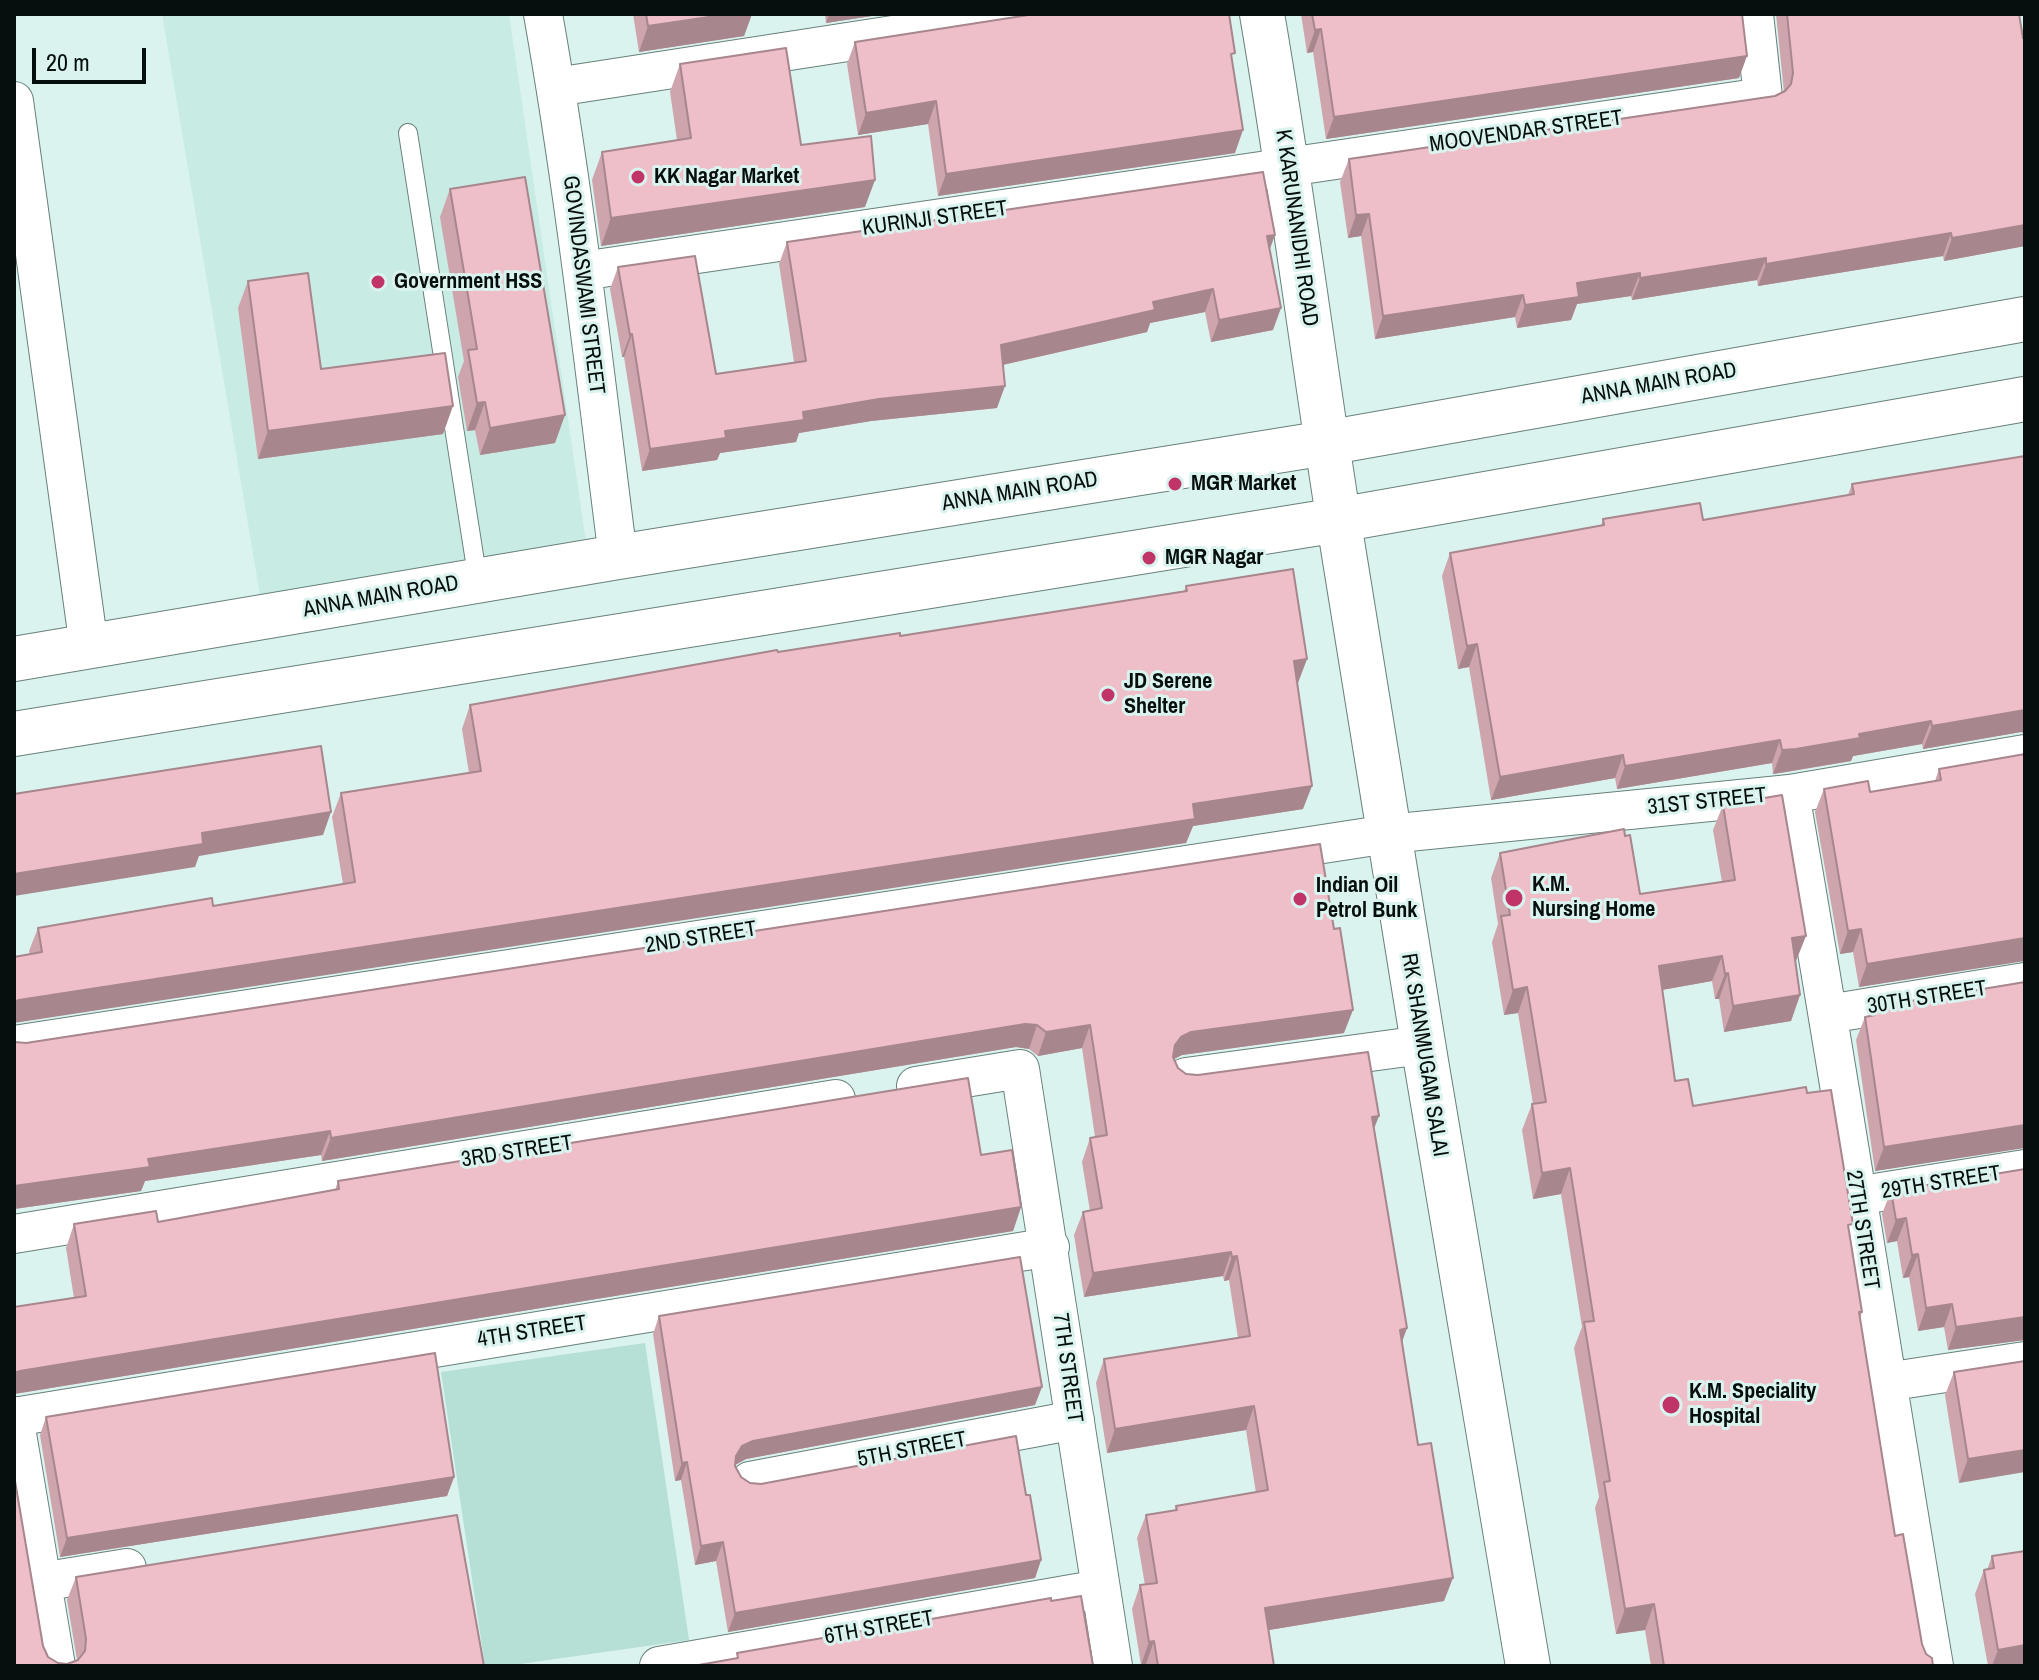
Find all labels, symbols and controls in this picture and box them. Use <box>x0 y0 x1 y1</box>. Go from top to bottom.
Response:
scale bar <box>36 32 150 82</box>
text: 20 m <box>46 46 90 78</box>
street label: MOOVENDAR STREET <box>1428 105 1624 159</box>
street label: K KARUNANIDHI ROAD <box>1269 128 1323 328</box>
place label: KK Nagar Market <box>654 164 799 190</box>
marker: KK Nagar Market <box>629 168 647 186</box>
street label: GOVINDASWAMI STREET <box>557 174 609 396</box>
street label: KURINJI STREET <box>861 196 1009 242</box>
place label: Government HSS <box>394 269 542 295</box>
marker: Government HSS <box>369 273 387 291</box>
street label: ANNA MAIN ROAD <box>1579 357 1739 411</box>
street label: ANNA MAIN ROAD <box>940 467 1100 517</box>
place label: MGR Market <box>1191 471 1296 497</box>
marker: MGR Market <box>1166 475 1184 493</box>
place label: MGR Nagar <box>1165 545 1263 571</box>
marker: MGR Nagar <box>1140 549 1158 567</box>
street label: ANNA MAIN ROAD <box>301 570 461 624</box>
place label: JD Serene Shelter <box>1124 669 1212 720</box>
marker: JD Serene Shelter <box>1099 686 1117 704</box>
street label: 31ST STREET <box>1646 783 1768 821</box>
place label: K.M. Nursing Home <box>1532 872 1655 924</box>
place label: Indian Oil Petrol Bunk <box>1316 873 1417 924</box>
marker: K.M. Nursing Home <box>1503 887 1525 909</box>
marker: Indian Oil Petrol Bunk <box>1291 890 1309 908</box>
street label: 2ND STREET <box>643 916 759 960</box>
street label: RK SHANMUGAM SALAI <box>1395 951 1453 1159</box>
street label: 30TH STREET <box>1866 976 1988 1020</box>
street label: 3RD STREET <box>459 1130 575 1174</box>
street label: 29TH STREET <box>1880 1161 2002 1205</box>
street label: 27TH STREET <box>1840 1169 1884 1291</box>
street label: 4TH STREET <box>475 1310 589 1354</box>
street label: 7TH STREET <box>1046 1312 1088 1424</box>
place label: K.M. Speciality Hospital <box>1689 1379 1816 1430</box>
marker: K.M. Speciality Hospital <box>1660 1394 1682 1416</box>
street label: 5TH STREET <box>855 1427 969 1473</box>
street label: 6TH STREET <box>822 1605 936 1651</box>

